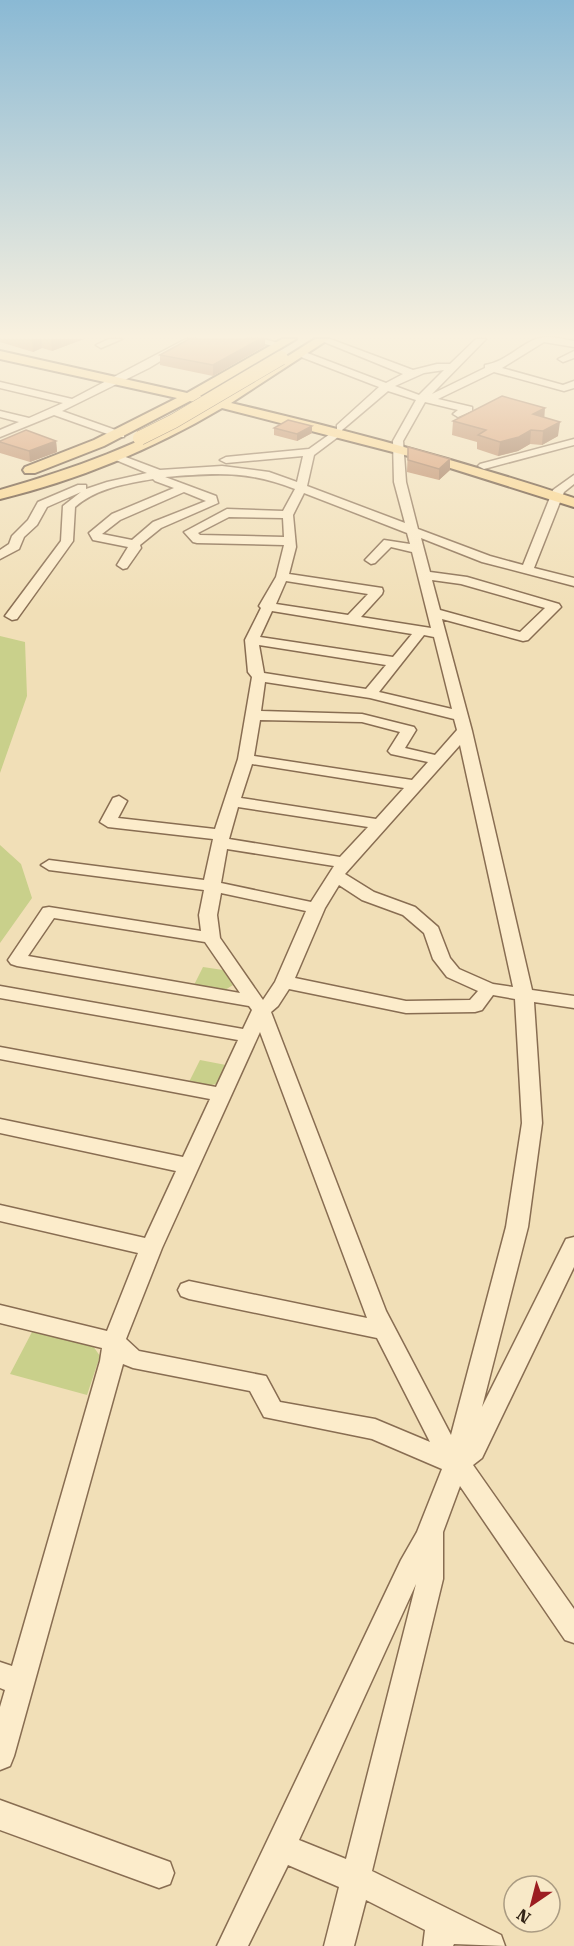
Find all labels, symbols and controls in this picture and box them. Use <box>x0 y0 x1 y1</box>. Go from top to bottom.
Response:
north arrow <box>502 1874 562 1934</box>
text: N <box>513 1905 534 1927</box>

